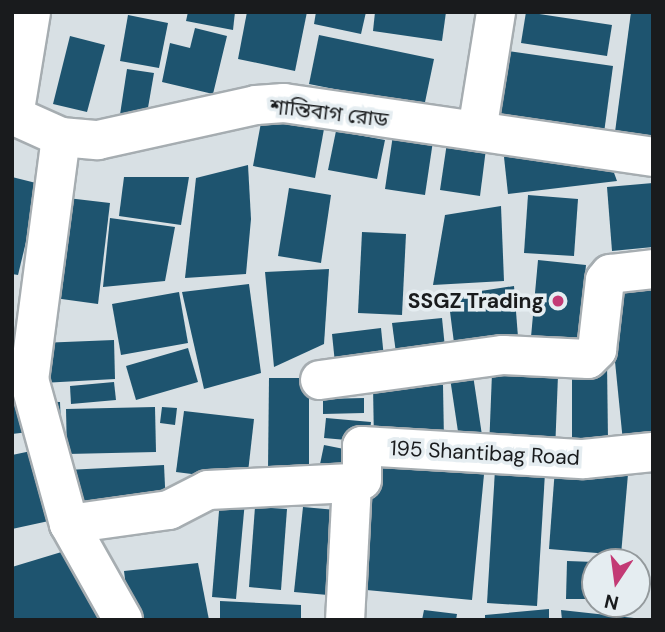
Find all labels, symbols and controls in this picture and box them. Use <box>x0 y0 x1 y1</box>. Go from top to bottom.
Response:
street label: শান্তিবাগ রোড <box>268 93 390 133</box>
place label: SSGZ Trading <box>408 288 544 314</box>
marker: SSGZ Trading <box>550 293 566 309</box>
street label: 195 Shantibag Road <box>390 435 580 471</box>
north arrow <box>581 548 651 618</box>
text: N <box>602 588 621 616</box>

